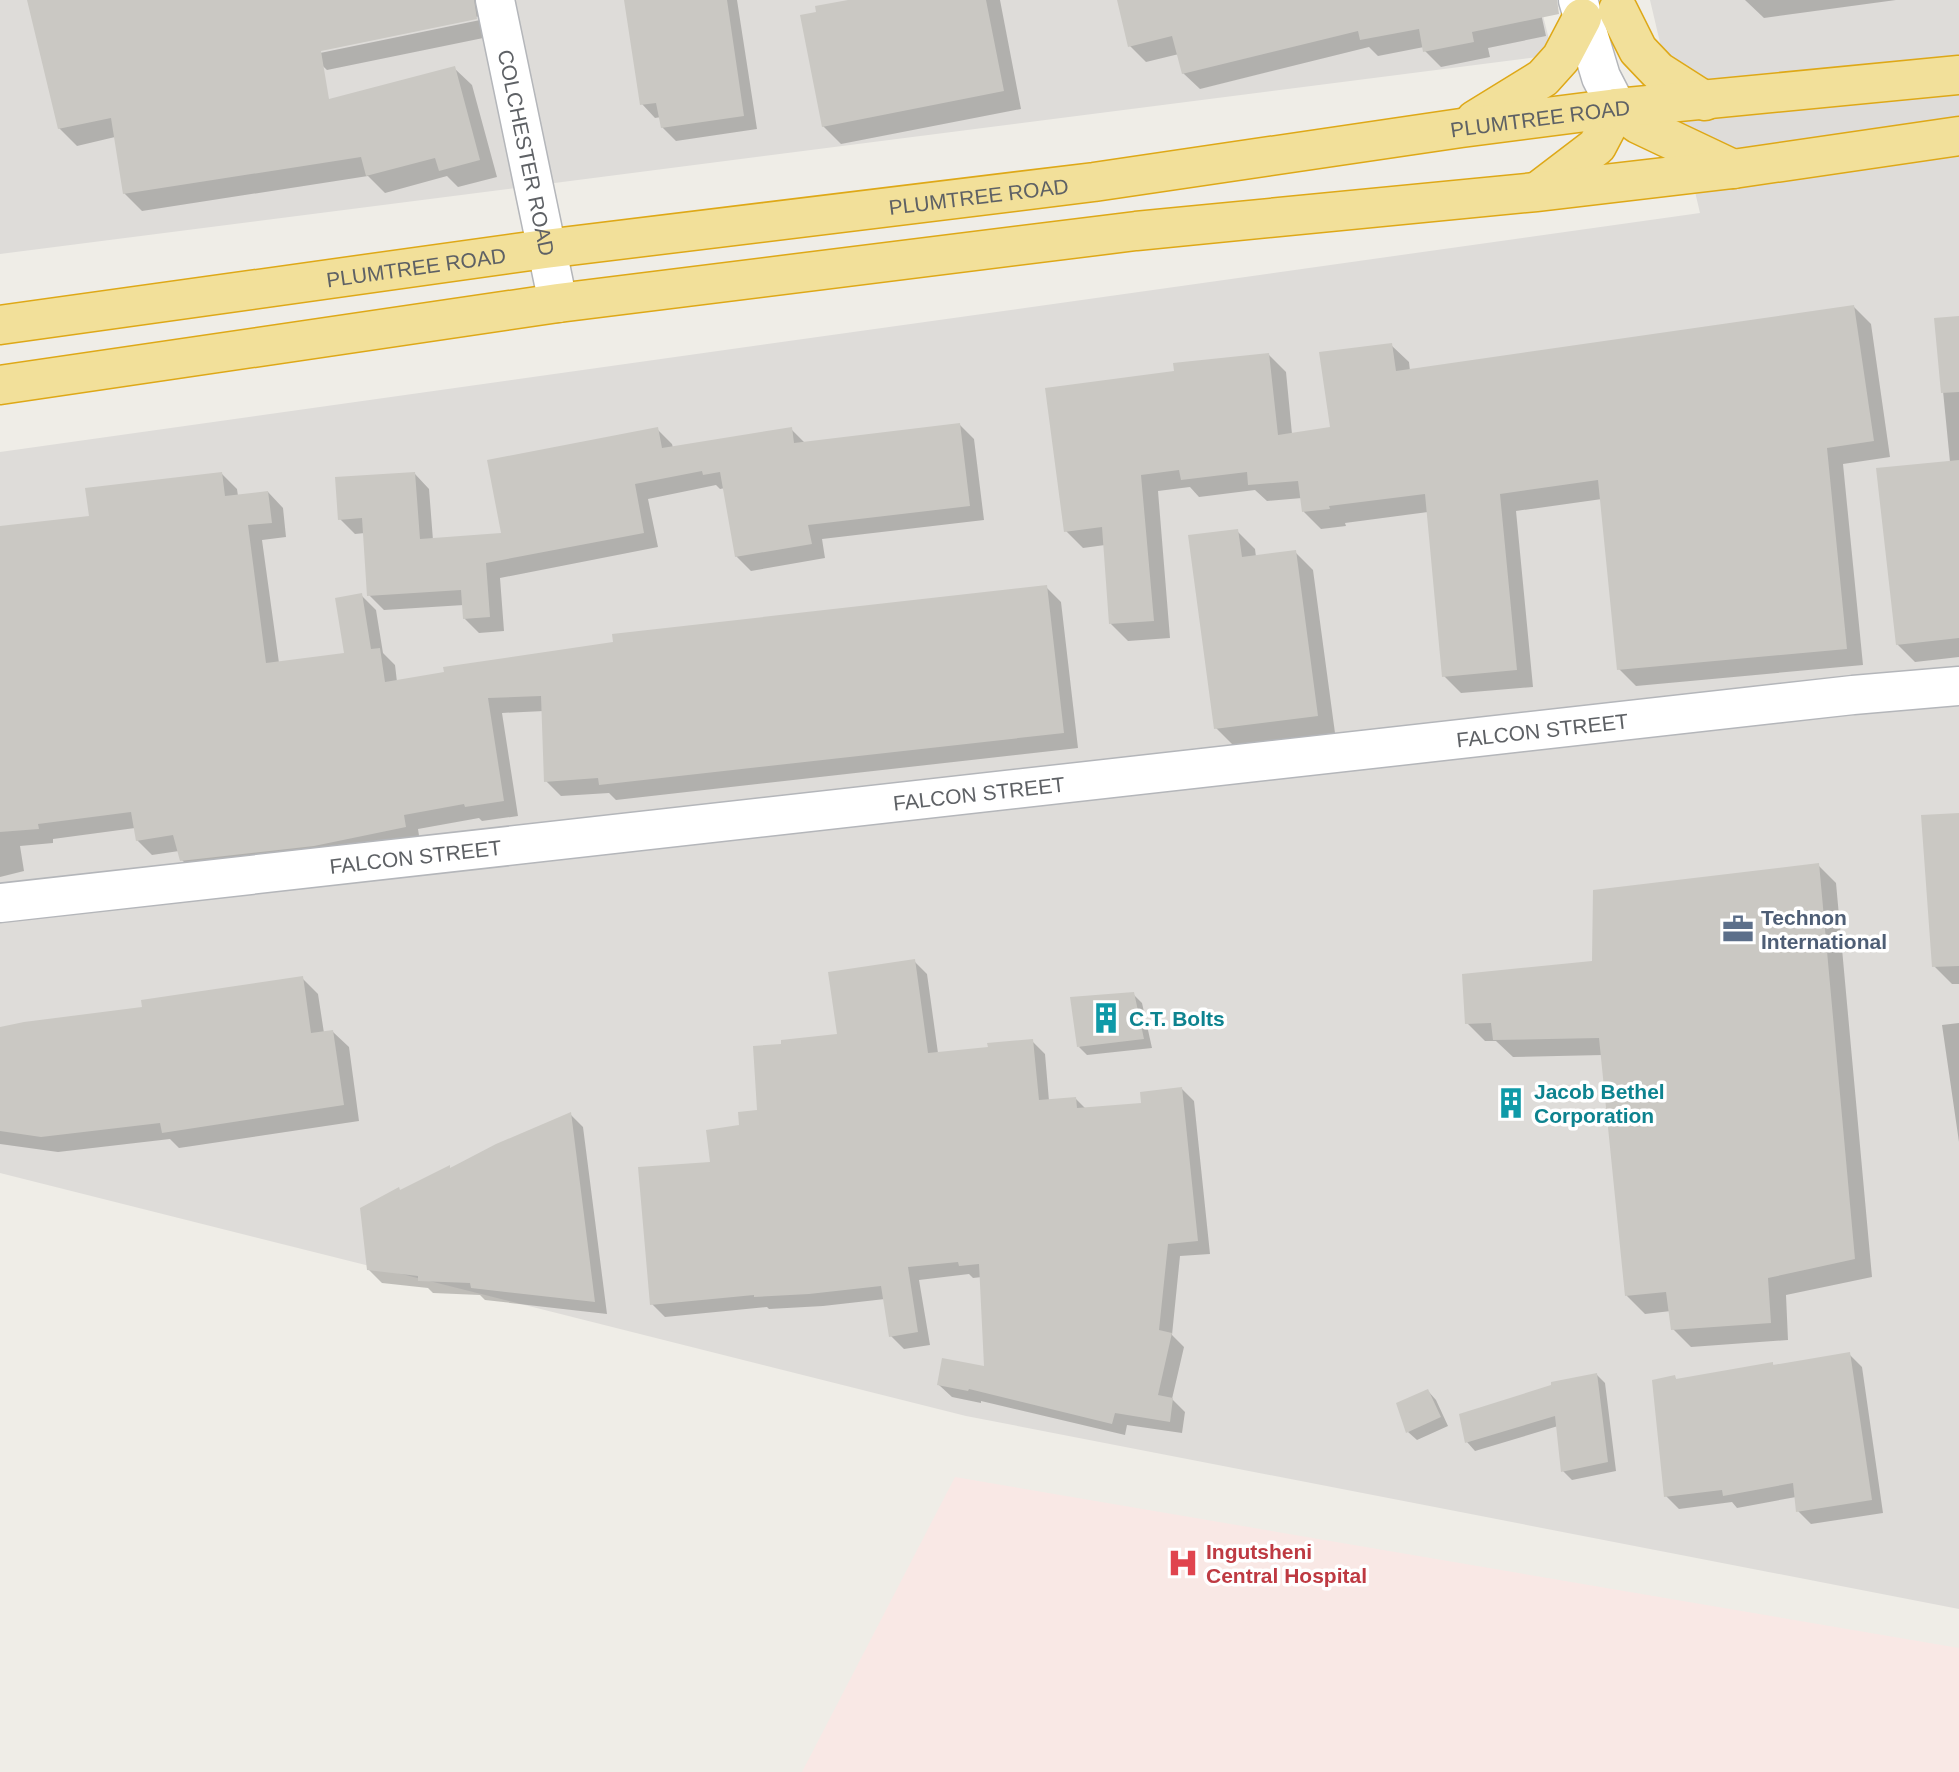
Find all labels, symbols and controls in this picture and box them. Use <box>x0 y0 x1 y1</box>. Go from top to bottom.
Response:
street label: COLCHESTER ROAD <box>494 48 559 258</box>
street label: PLUMTREE ROAD <box>1449 95 1631 141</box>
street label: PLUMTREE ROAD <box>887 174 1070 218</box>
street label: PLUMTREE ROAD <box>325 243 507 291</box>
street label: FALCON STREET <box>1455 709 1630 751</box>
street label: FALCON STREET <box>892 772 1066 814</box>
street label: FALCON STREET <box>328 835 503 877</box>
place label: Technon International <box>1761 906 1887 953</box>
office icon: Technon International <box>1721 912 1755 946</box>
building icon: C.T. Bolts <box>1089 1001 1123 1035</box>
place label: C.T. Bolts <box>1129 1007 1225 1030</box>
place label: Jacob Bethel Corporation <box>1534 1080 1665 1127</box>
building icon: Jacob Bethel Corporation <box>1494 1086 1528 1120</box>
place label: Ingutsheni Central Hospital <box>1206 1540 1367 1587</box>
hospital icon: Ingutsheni Central Hospital <box>1166 1546 1200 1580</box>

